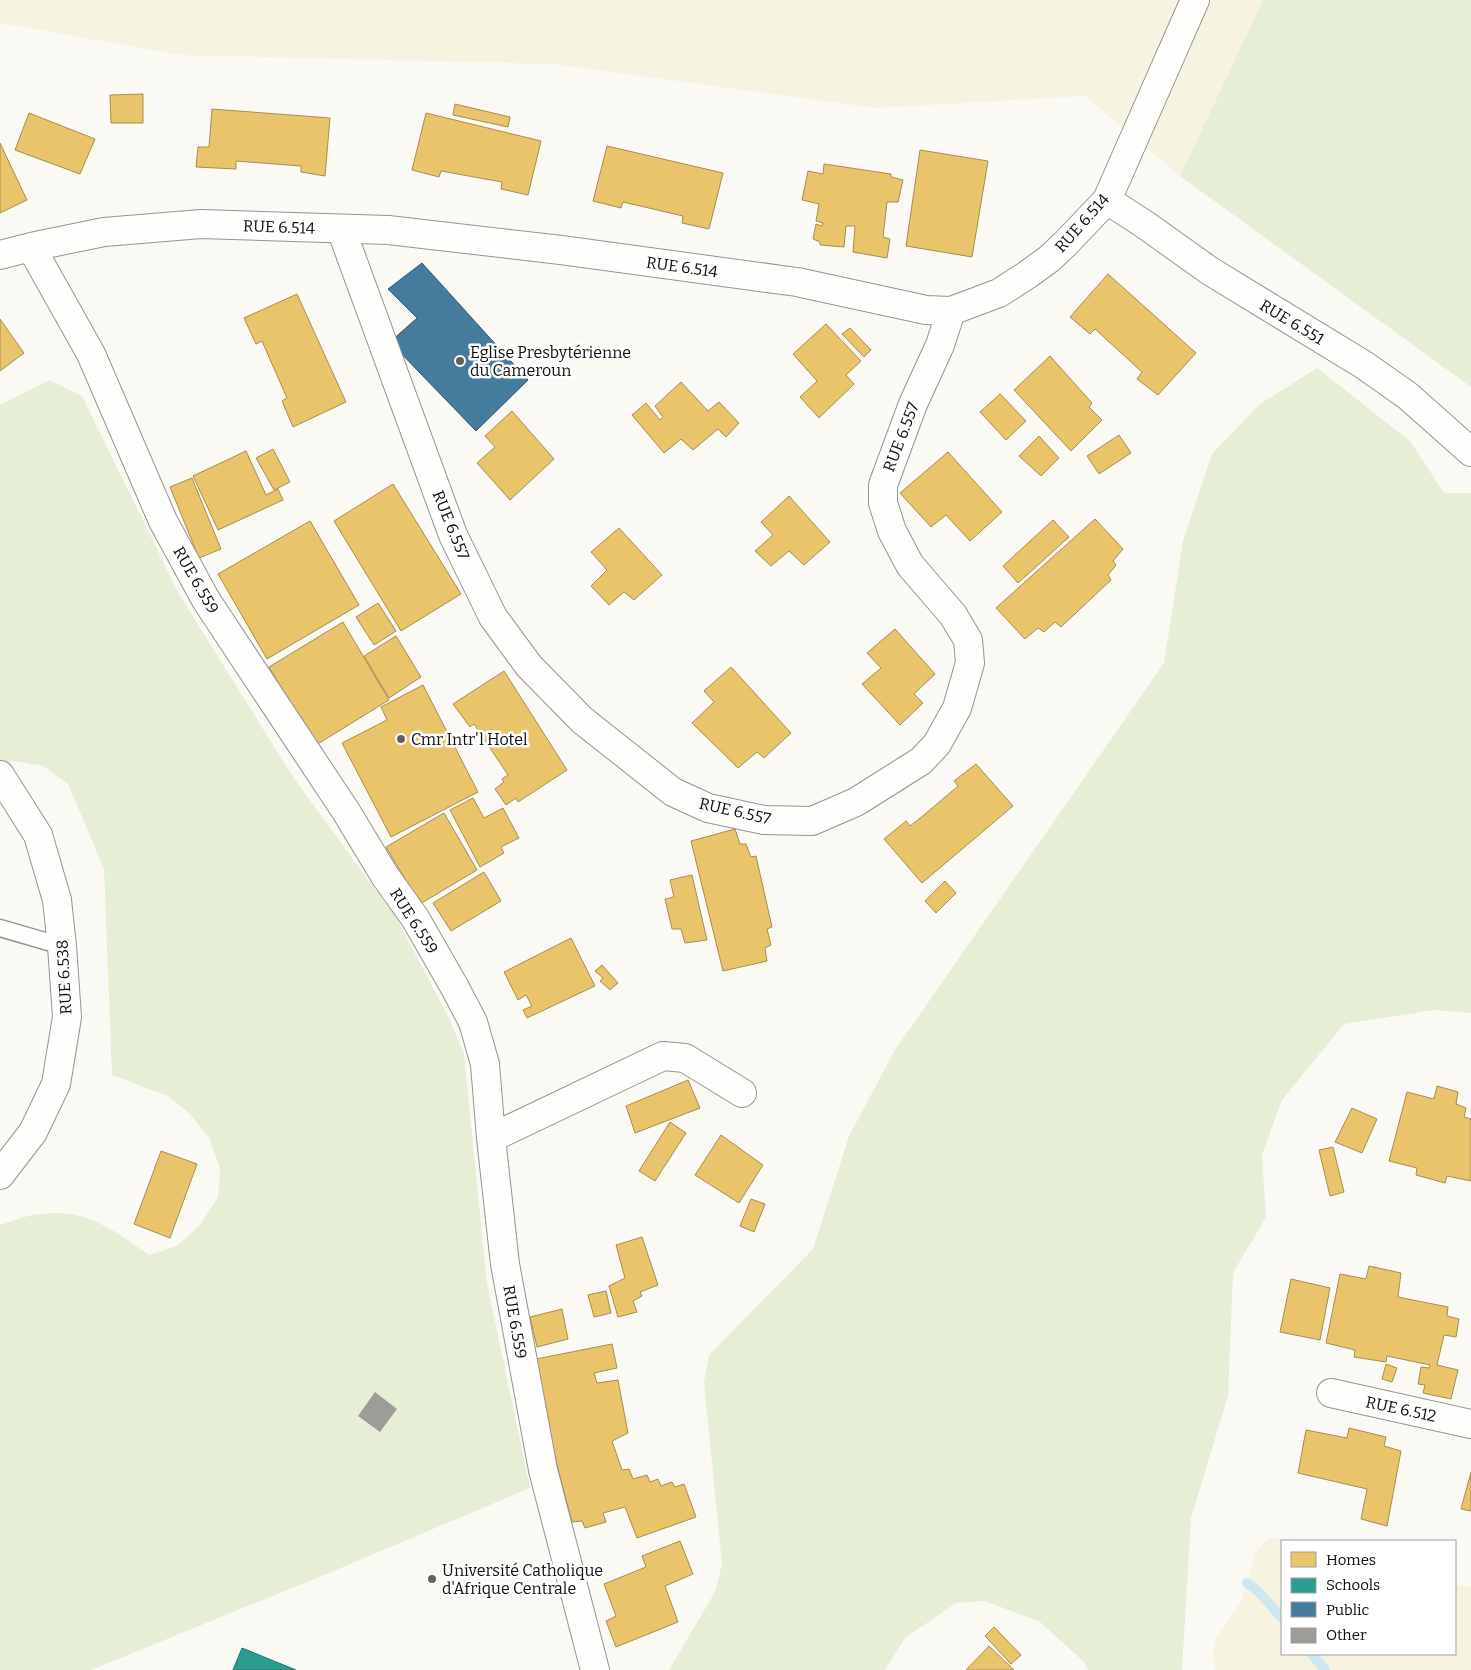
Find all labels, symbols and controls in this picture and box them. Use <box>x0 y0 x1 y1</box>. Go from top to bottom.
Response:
street label: RUE 6.514 <box>1051 189 1114 256</box>
street label: RUE 6.514 <box>243 216 316 238</box>
street label: RUE 6.514 <box>645 253 720 282</box>
street label: RUE 6.551 <box>1256 295 1328 349</box>
place label: Eglise Presbytérienne du Cameroun <box>470 343 631 380</box>
marker: Eglise Presbytérienne du Cameroun <box>454 355 466 367</box>
street label: RUE 6.557 <box>879 400 923 474</box>
street label: RUE 6.557 <box>429 488 473 562</box>
street label: RUE 6.559 <box>169 543 223 617</box>
place label: Cmr Intr'l Hotel <box>411 730 528 749</box>
marker: Cmr Intr'l Hotel <box>395 733 407 745</box>
street label: RUE 6.557 <box>697 794 773 828</box>
street label: RUE 6.559 <box>386 885 442 957</box>
street label: RUE 6.538 <box>53 939 75 1015</box>
street label: RUE 6.559 <box>499 1284 531 1360</box>
street label: RUE 6.512 <box>1364 1392 1438 1426</box>
legend <box>1281 1540 1456 1655</box>
text: Homes <box>1326 1551 1376 1569</box>
place label: Université Catholique d'Afrique Centrale <box>442 1561 603 1598</box>
marker: Université Catholique d'Afrique Centrale <box>426 1573 438 1585</box>
text: Schools <box>1326 1576 1380 1594</box>
text: Public <box>1326 1601 1370 1619</box>
text: Other <box>1326 1626 1367 1644</box>

